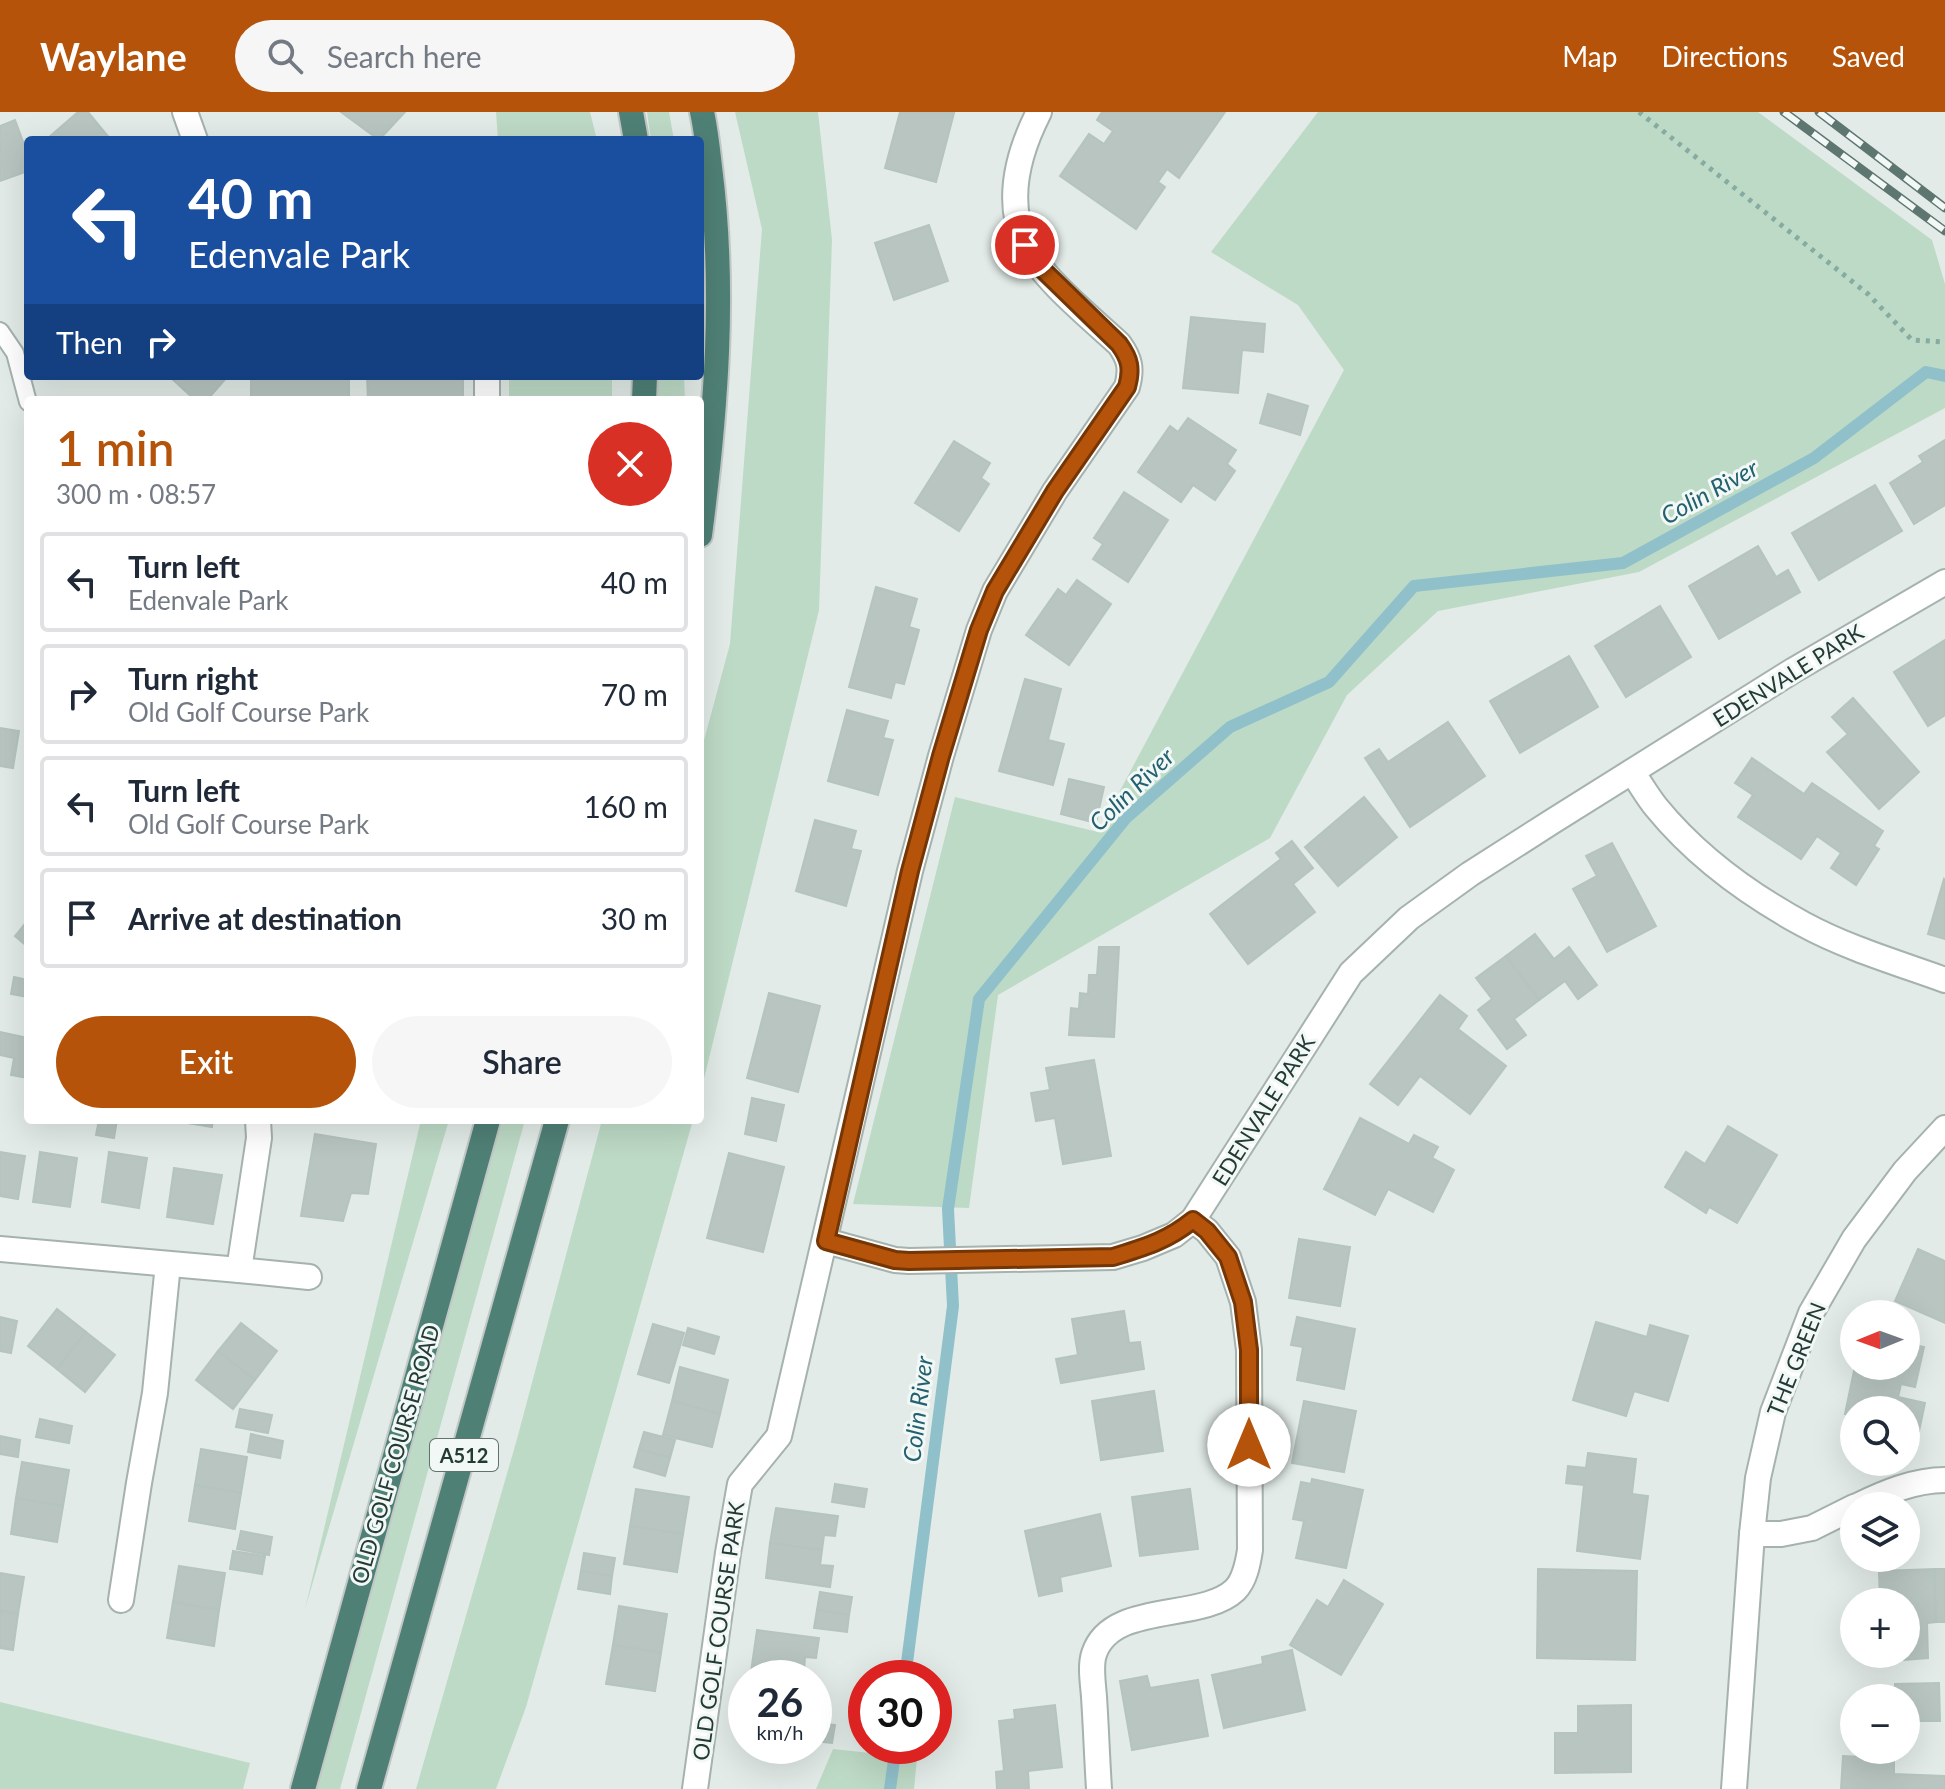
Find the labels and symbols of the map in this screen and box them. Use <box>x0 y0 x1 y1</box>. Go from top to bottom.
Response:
pin <box>991 211 1059 279</box>
water label: Colin River <box>1655 452 1763 530</box>
street label: EDENVALE PARK <box>1708 618 1869 732</box>
water label: Colin River <box>1083 741 1180 836</box>
street label: EDENVALE PARK <box>1206 1029 1320 1190</box>
street label: THE GREEN <box>1761 1298 1831 1420</box>
north arrow <box>1840 1300 1920 1380</box>
street label: OLD GOLF COURSE ROAD <box>345 1321 445 1587</box>
water label: Colin River <box>896 1354 938 1464</box>
position arrow <box>1207 1403 1291 1487</box>
road number: A512 <box>430 1439 498 1471</box>
street label: OLD GOLF COURSE PARK <box>686 1499 750 1762</box>
speed limit sign: 30 <box>848 1660 952 1764</box>

